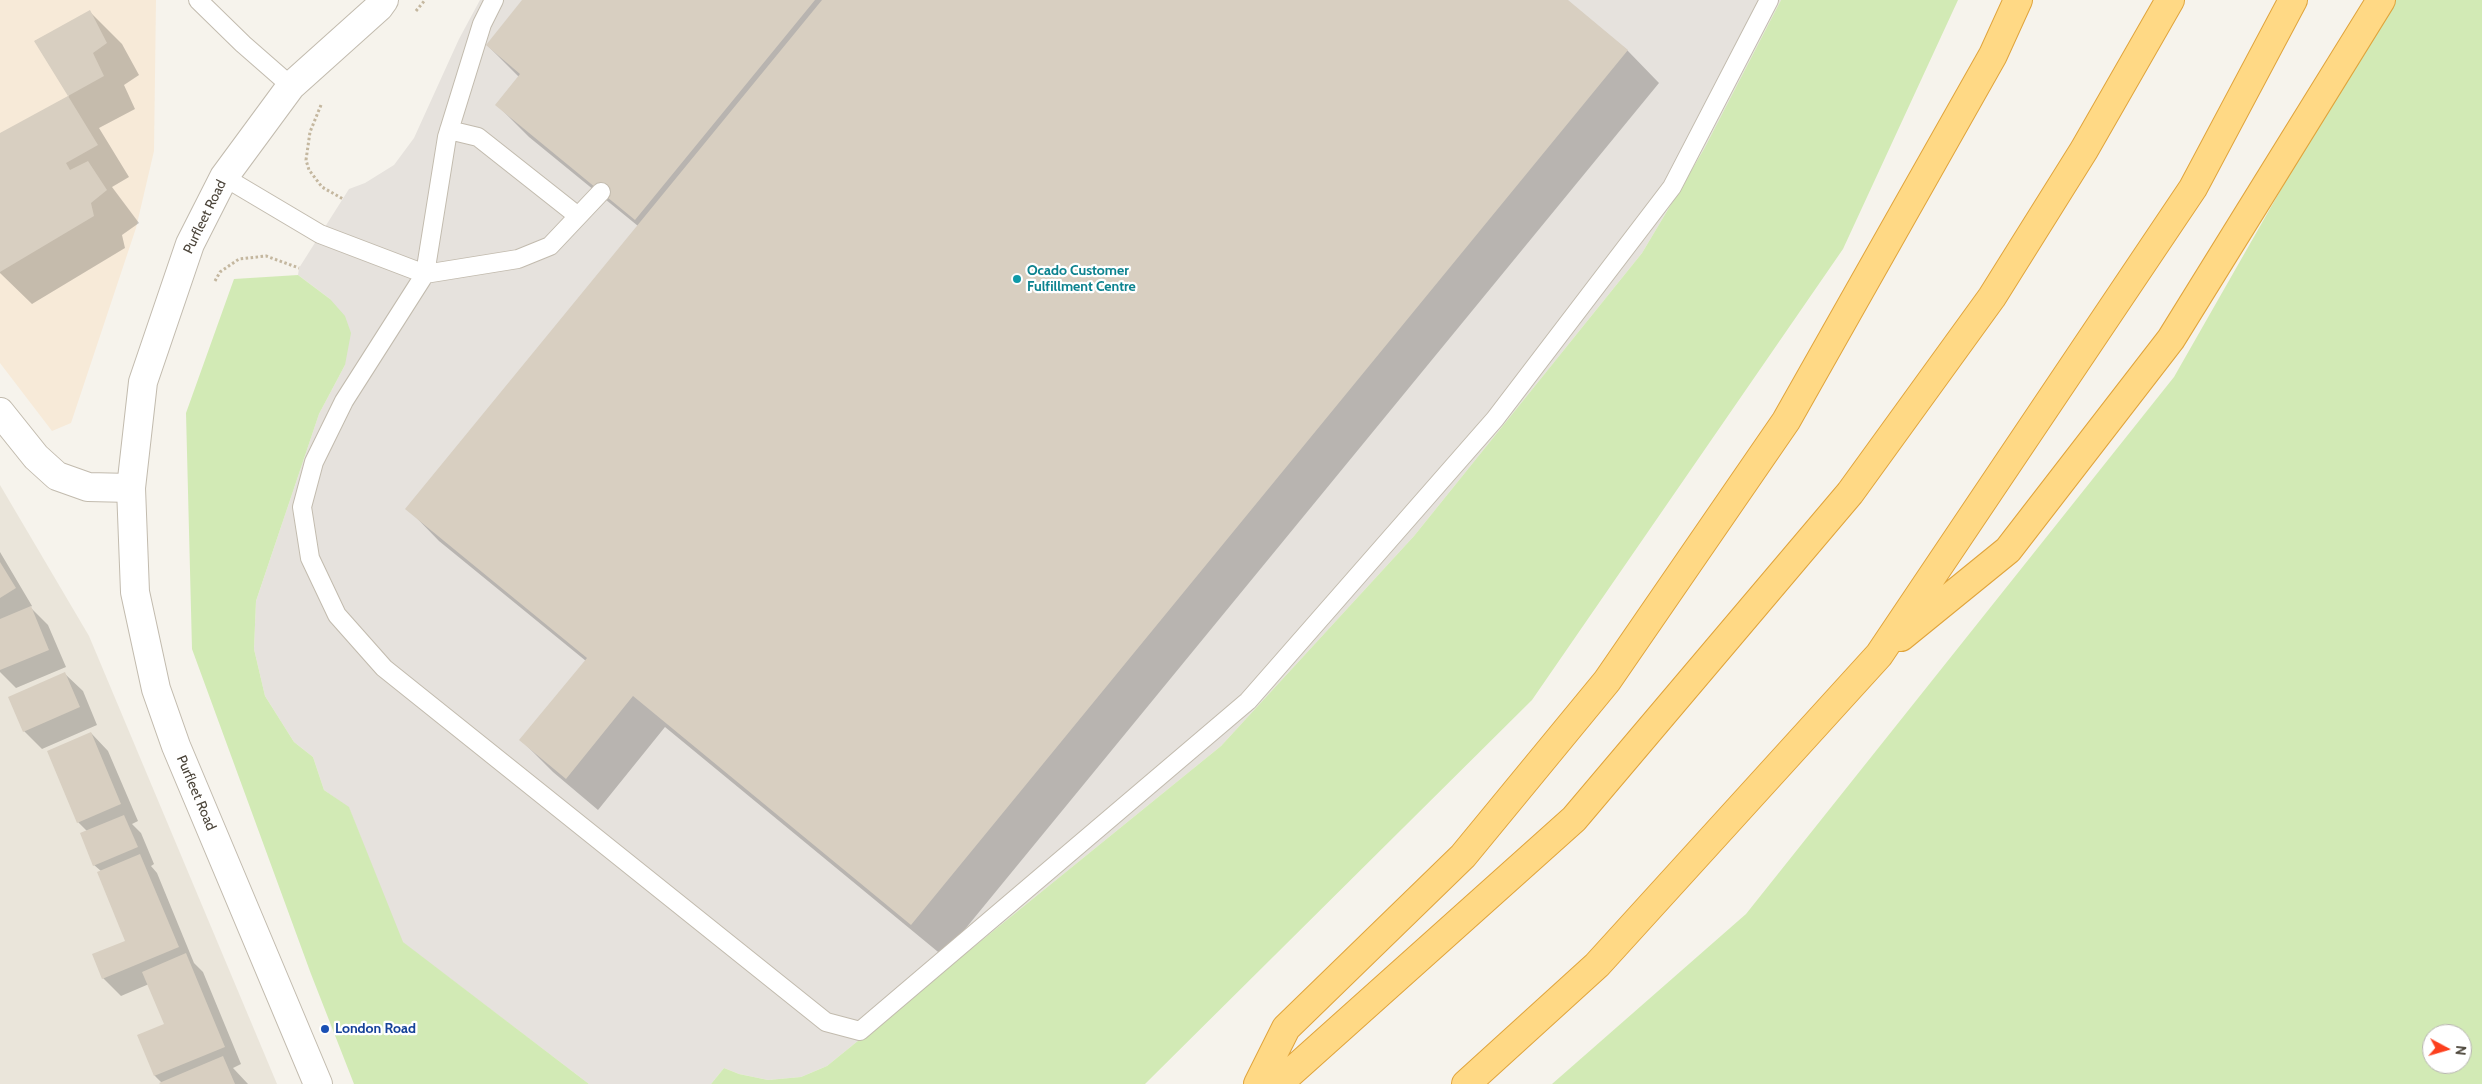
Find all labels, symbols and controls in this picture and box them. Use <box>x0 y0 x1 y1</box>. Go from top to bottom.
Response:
street label: Purfleet Road <box>180 177 230 257</box>
place label: Ocado Customer Fulfillment Centre <box>1027 263 1136 296</box>
marker: Ocado Customer Fulfillment Centre <box>1011 273 1023 285</box>
street label: Purfleet Road <box>173 753 219 833</box>
place label: London Road <box>335 1021 416 1037</box>
marker: London Road <box>319 1023 331 1035</box>
north arrow <box>2422 1024 2472 1074</box>
text: N <box>2451 1045 2470 1056</box>

